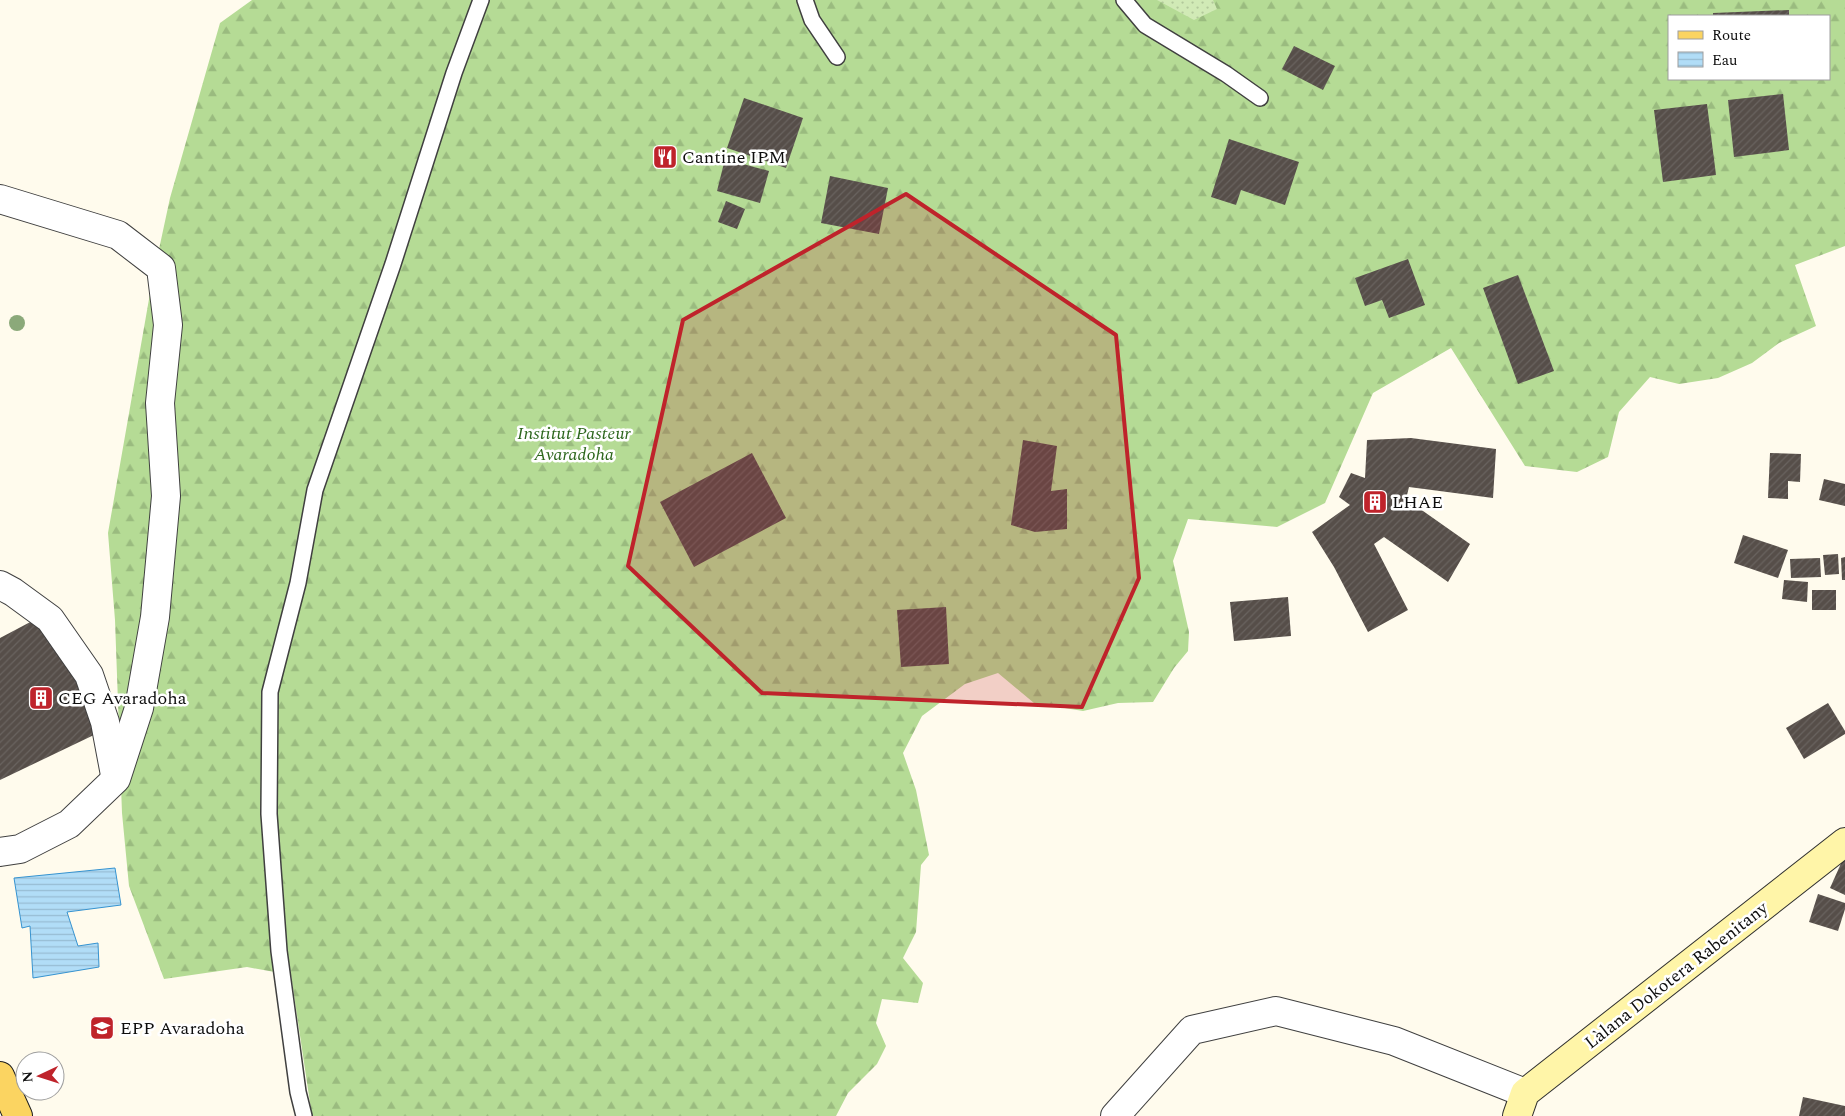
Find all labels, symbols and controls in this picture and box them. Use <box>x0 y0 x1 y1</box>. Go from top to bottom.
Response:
legend <box>1668 15 1830 80</box>
text: Route <box>1712 24 1751 47</box>
text: Eau <box>1712 49 1738 72</box>
restaurant icon: Cantine IPM <box>652 144 678 170</box>
place label: Cantine IPM <box>682 144 786 171</box>
park label: Institut Pasteur Avaradoha <box>517 420 632 468</box>
building icon: LHAE <box>1362 489 1388 515</box>
place label: LHAE <box>1392 489 1443 516</box>
building icon: CEG Avaradoha <box>28 685 54 711</box>
place label: CEG Avaradoha <box>58 685 187 712</box>
street label: Làlana Dokotera Rabenitany <box>1579 894 1775 1056</box>
school or university icon: EPP Avaradoha <box>89 1015 115 1041</box>
place label: EPP Avaradoha <box>120 1015 245 1042</box>
north arrow <box>15 1051 65 1101</box>
text: N <box>17 1070 38 1083</box>

